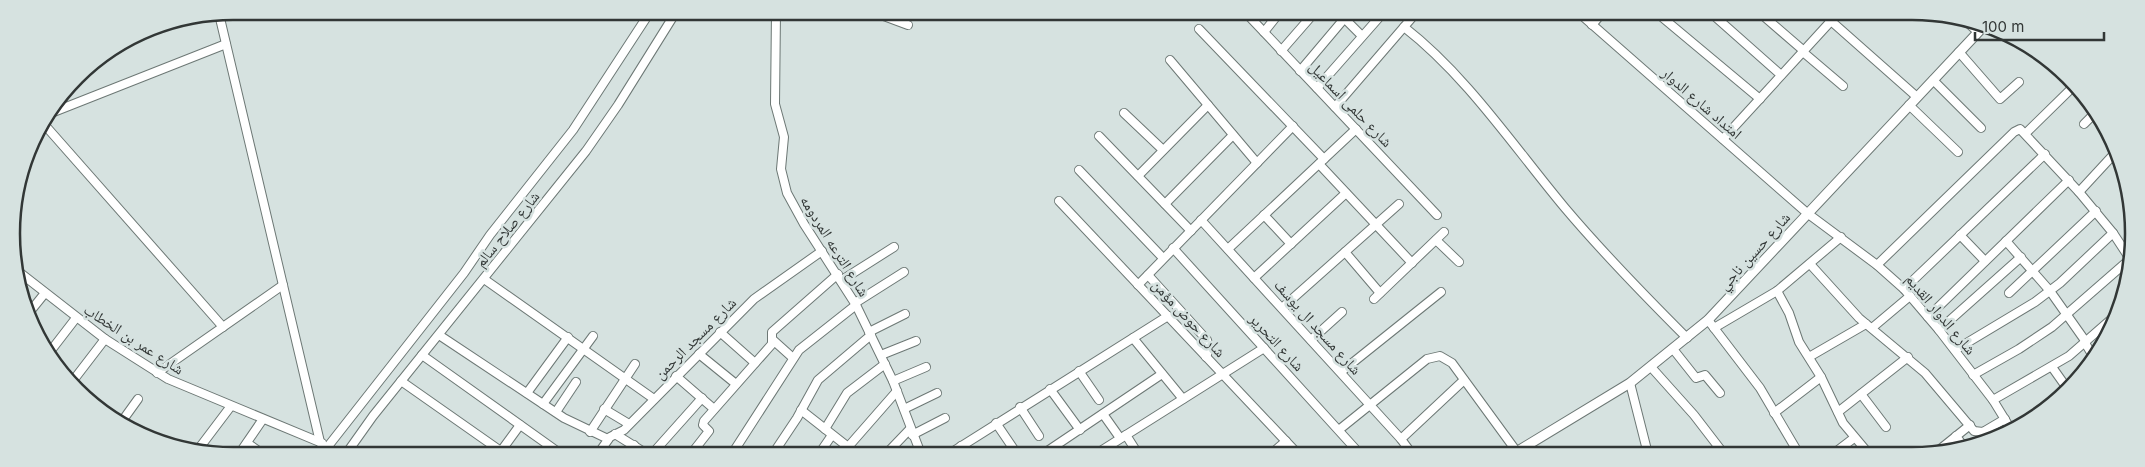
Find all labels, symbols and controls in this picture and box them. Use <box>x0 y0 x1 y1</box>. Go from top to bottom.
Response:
scale bar <box>1975 10 2104 42</box>
text: 100 m <box>1982 17 2024 36</box>
street label: شارع حلمى اسماعيل <box>1305 57 1397 152</box>
street label: امتداد شارع الدوار <box>1657 62 1746 144</box>
street label: شارع صلاح سالم <box>471 187 544 271</box>
street label: شارع الترعه المردومه <box>796 192 874 301</box>
street label: شارع حسين ناجي <box>1714 208 1796 296</box>
street label: شارع الدوار القديم <box>1901 270 1980 359</box>
street label: شارع حوض مؤمن <box>1147 275 1230 362</box>
street label: شارع مسجد ال يوسف <box>1269 275 1366 379</box>
street label: شارع مسجد الرحمن <box>650 293 741 384</box>
street label: شارع عمر بن الخطاب <box>80 300 188 379</box>
street label: شارع التحرير <box>1244 308 1309 376</box>

